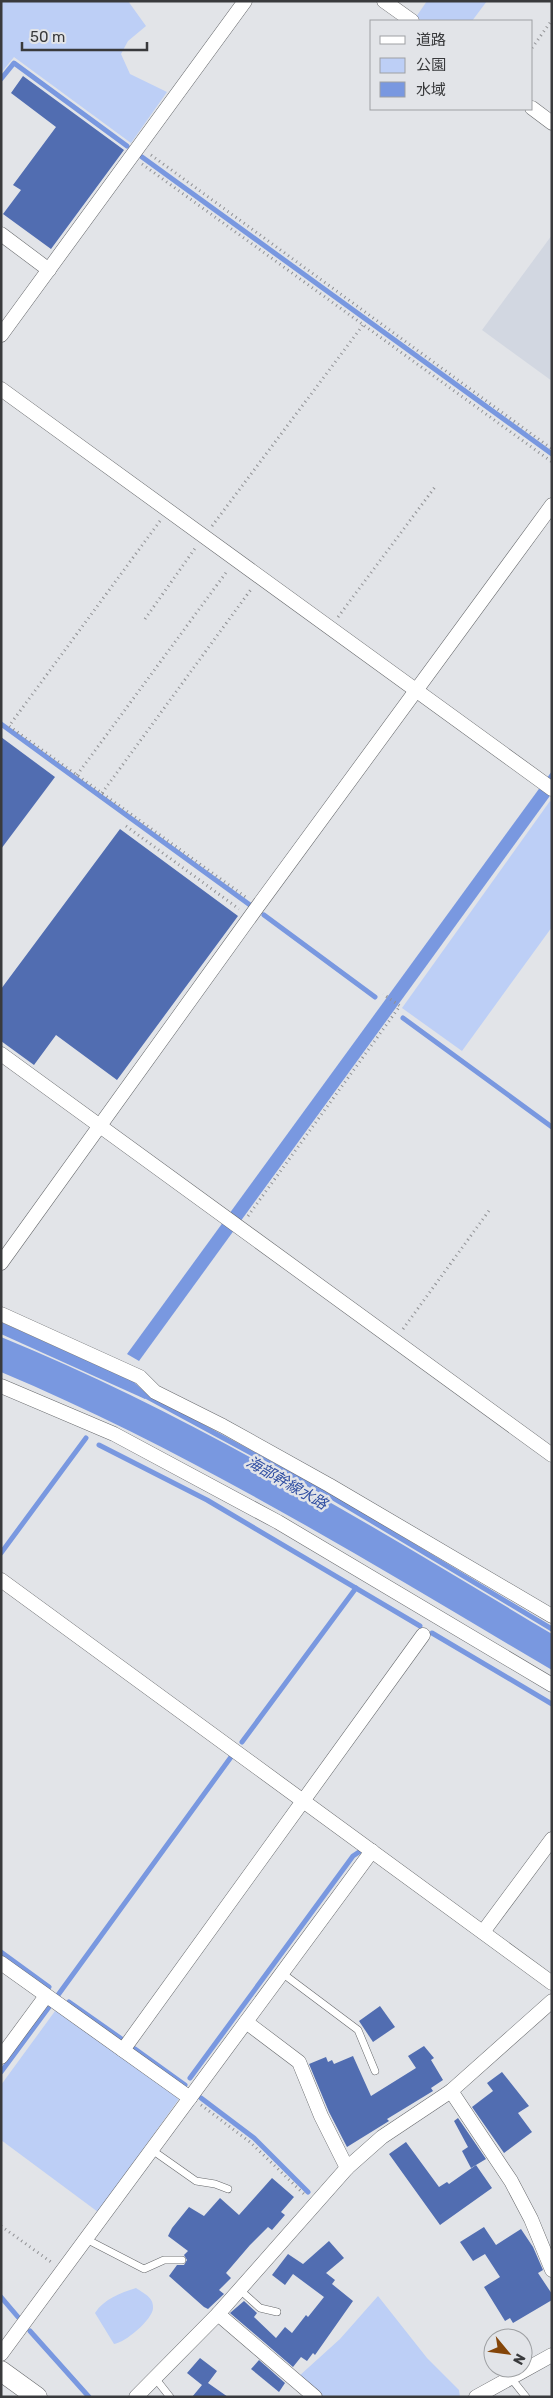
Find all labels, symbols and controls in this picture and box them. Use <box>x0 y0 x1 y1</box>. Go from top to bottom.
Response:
scale bar <box>22 20 148 52</box>
legend <box>370 20 533 110</box>
text: 50 m <box>30 28 65 46</box>
text: 道路 <box>416 31 446 49</box>
text: 公園 <box>416 56 446 74</box>
text: 水域 <box>416 81 446 99</box>
water label: 海部幹線水路 <box>244 1453 332 1514</box>
north arrow <box>483 2328 533 2378</box>
text: N <box>509 2351 529 2368</box>

